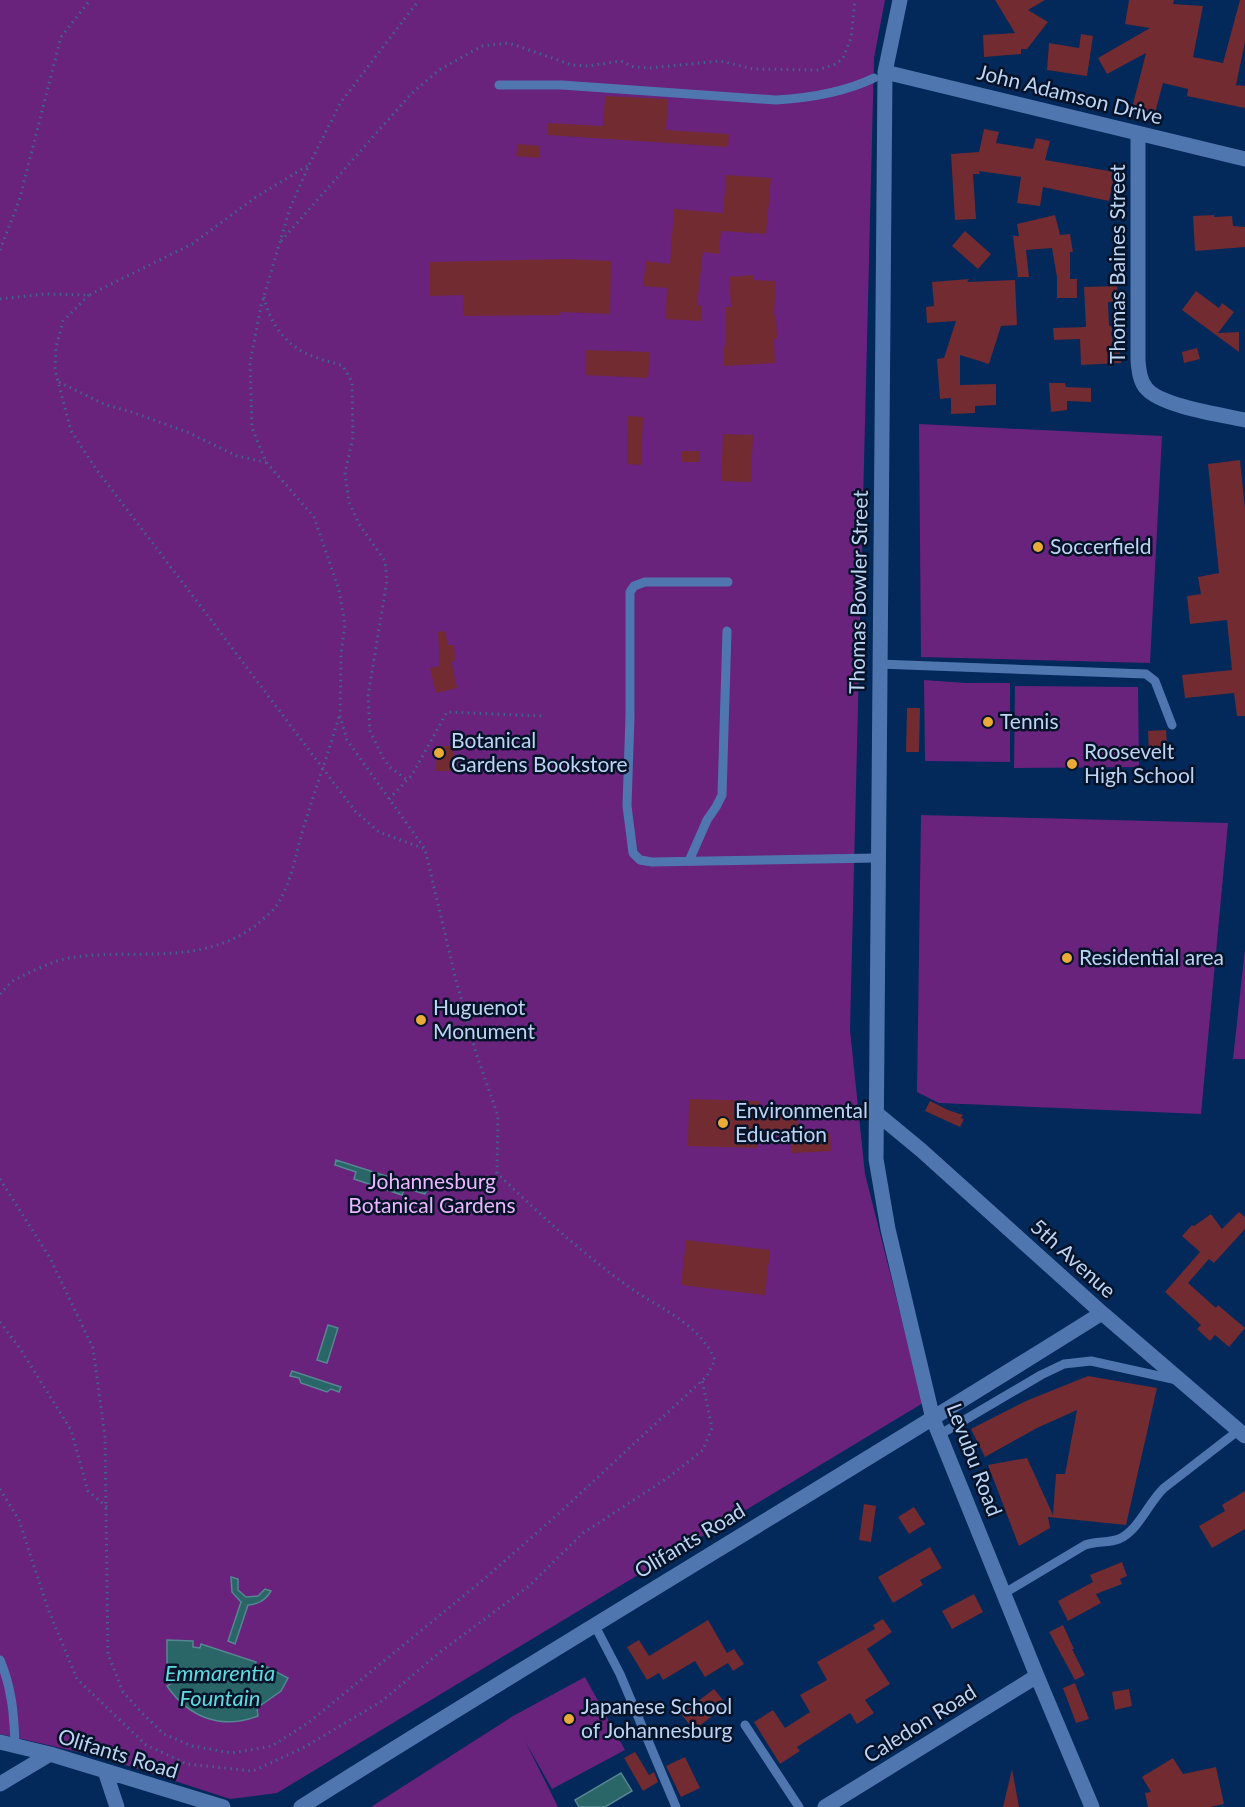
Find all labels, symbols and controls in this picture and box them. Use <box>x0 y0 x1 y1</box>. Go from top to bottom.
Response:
street label: John Adamson Drive <box>975 58 1166 129</box>
street label: Thomas Baines Street <box>1104 164 1129 364</box>
street label: Thomas Bowler Street <box>843 489 872 694</box>
place label: Soccerfield <box>1050 533 1151 558</box>
marker: Soccerfield <box>1031 540 1045 554</box>
place label: Tennis <box>1000 708 1059 733</box>
marker: Tennis <box>981 715 995 729</box>
place label: Botanical Gardens Bookstore <box>451 727 628 776</box>
place label: Roosevelt High School <box>1084 738 1195 787</box>
marker: Botanical Gardens Bookstore <box>432 746 446 760</box>
marker: Roosevelt High School <box>1065 757 1079 771</box>
place label: Residential area <box>1079 944 1224 969</box>
marker: Residential area <box>1060 951 1074 965</box>
place label: Huguenot Monument <box>433 994 535 1043</box>
marker: Huguenot Monument <box>414 1013 428 1027</box>
place label: Environmental Education <box>735 1097 868 1146</box>
marker: Environmental Education <box>716 1116 730 1130</box>
park label: Johannesburg Botanical Gardens <box>348 1168 516 1217</box>
street label: 5th Avenue <box>1026 1213 1122 1303</box>
street label: Levubu Road <box>942 1400 1008 1519</box>
street label: Olifants Road <box>629 1497 749 1582</box>
water label: Emmarentia Fountain <box>165 1659 275 1711</box>
street label: Caledon Road <box>858 1678 980 1767</box>
place label: Japanese School of Johannesburg <box>581 1693 732 1742</box>
marker: Japanese School of Johannesburg <box>562 1712 576 1726</box>
street label: Olifants Road <box>55 1722 182 1783</box>

